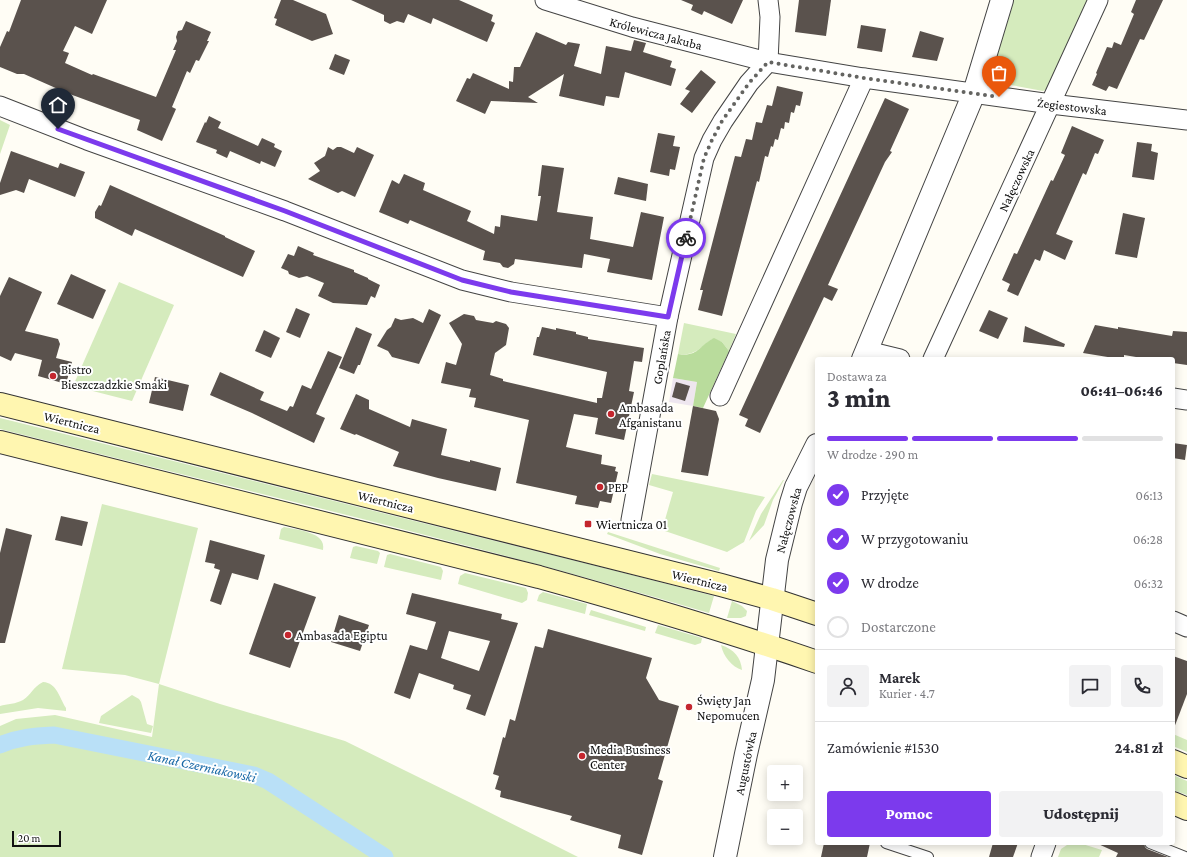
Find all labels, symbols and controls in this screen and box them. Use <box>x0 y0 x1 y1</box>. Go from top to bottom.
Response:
street label: Królewicza Jakuba <box>608 14 704 53</box>
pin <box>982 56 1016 97</box>
icon: bag <box>988 62 1010 84</box>
pin <box>41 88 75 129</box>
icon: home <box>47 94 69 116</box>
street label: Żegiestowska <box>1036 95 1108 118</box>
street label: Nałęczowska <box>995 146 1038 214</box>
courier <box>666 218 706 258</box>
icon: bike <box>675 227 697 249</box>
street label: Goplańska <box>649 329 674 386</box>
place label: Bistro Bieszczadzkie Smaki <box>61 362 168 392</box>
text: Dostawa za <box>827 369 887 384</box>
marker: Bistro Bieszczadzkie Smaki <box>48 371 58 381</box>
text: 06:41–06:46 <box>1080 383 1163 399</box>
text: 3 min <box>827 384 890 413</box>
place label: Ambasada Afganistanu <box>619 400 682 430</box>
street label: Wiertnicza <box>42 408 101 437</box>
marker: Ambasada Afganistanu <box>606 409 616 419</box>
text: W drodze · 290 m <box>827 447 918 462</box>
place label: PEP <box>608 480 628 495</box>
marker: PEP <box>595 482 605 492</box>
icon: check <box>827 484 849 506</box>
street label: Nałęczowska <box>772 485 804 555</box>
street label: Wiertnicza <box>356 487 415 516</box>
text: Przyjęte <box>861 487 909 503</box>
text: 06:13 <box>1136 488 1163 503</box>
place label: Wiertnicza 01 <box>596 517 667 532</box>
marker: Wiertnicza 01 <box>583 519 593 529</box>
icon: check <box>827 528 849 550</box>
text: W przygotowaniu <box>861 531 969 547</box>
text: 06:28 <box>1133 532 1163 547</box>
street label: Wiertnicza <box>670 566 729 595</box>
icon: check <box>827 572 849 594</box>
text: W drodze <box>861 575 919 591</box>
text: 06:32 <box>1134 576 1163 591</box>
text: Dostarczone <box>861 619 936 635</box>
place label: Ambasada Egiptu <box>296 628 388 643</box>
marker: Ambasada Egiptu <box>283 630 293 640</box>
button: person <box>827 665 869 707</box>
button: chat <box>1069 665 1111 707</box>
button: phone <box>1121 665 1163 707</box>
text: Marek <box>879 670 920 686</box>
text: Kurier · 4.7 <box>879 686 935 701</box>
place label: Święty Jan Nepomucen <box>697 693 760 723</box>
marker: Święty Jan Nepomucen <box>684 702 694 712</box>
street label: Augustówka <box>731 730 760 796</box>
text: Zamówienie #1530 <box>827 740 939 756</box>
text: 24.81 zł <box>1115 740 1163 756</box>
place label: Media Business Center <box>590 742 671 772</box>
water label: Kanał Czerniakowski <box>146 747 258 785</box>
marker: Media Business Center <box>577 751 587 761</box>
map controls <box>767 765 803 845</box>
button: + <box>767 765 803 801</box>
button: Pomoc <box>827 791 991 837</box>
button: Udostępnij <box>999 791 1163 837</box>
button: − <box>767 809 803 845</box>
scale bar <box>12 829 61 848</box>
text: 20 m <box>18 832 40 844</box>

